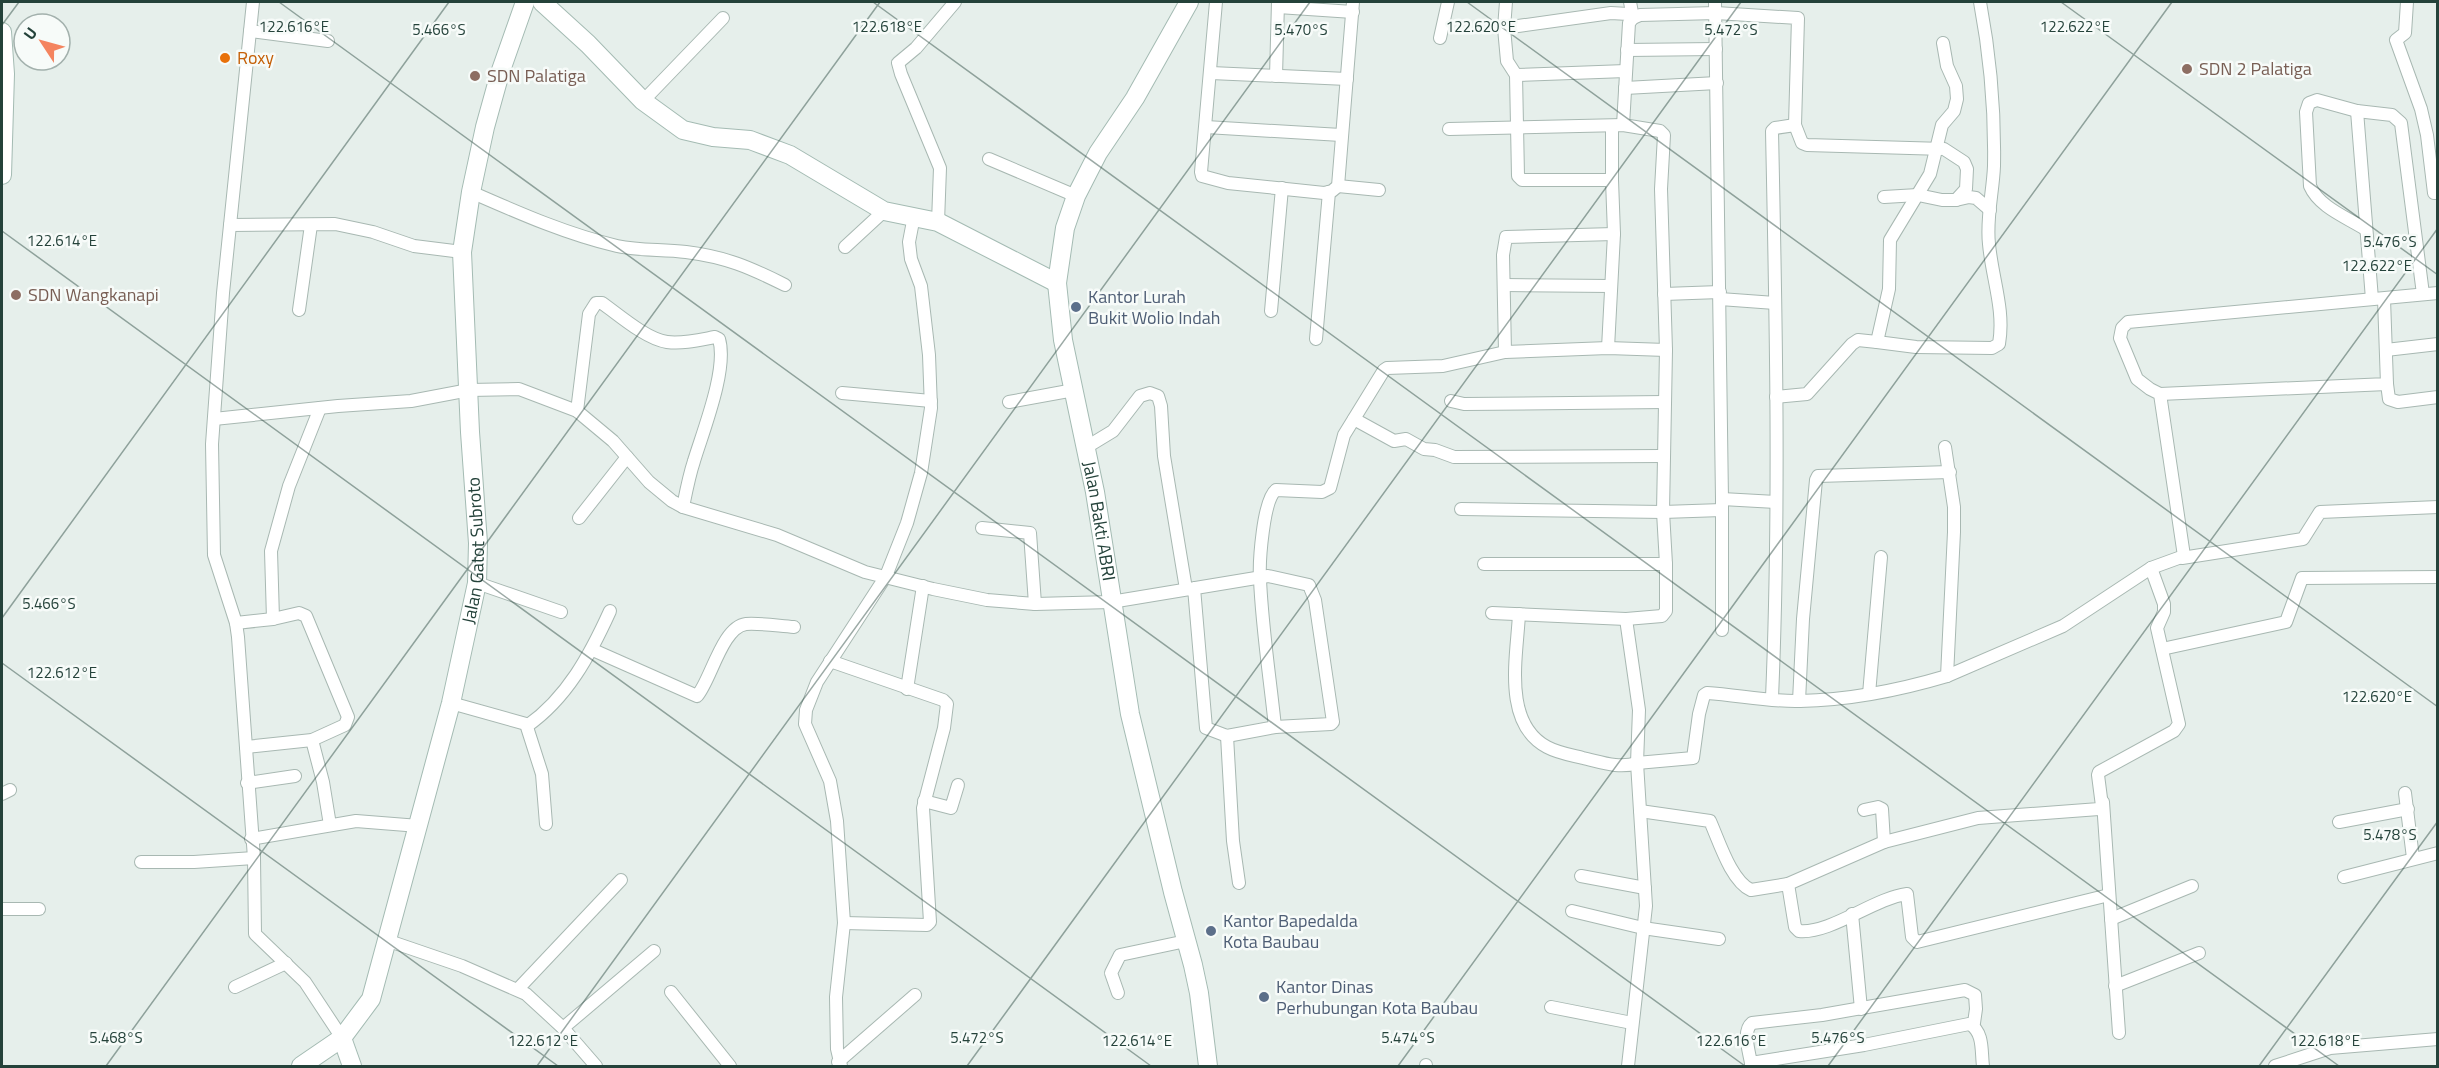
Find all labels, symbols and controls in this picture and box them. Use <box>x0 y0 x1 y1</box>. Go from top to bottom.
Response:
north arrow <box>12 12 72 72</box>
text: 122.616°E <box>259 15 329 38</box>
text: 122.618°E <box>852 15 922 38</box>
text: 122.620°E <box>1446 15 1516 38</box>
text: 122.622°E <box>2040 15 2110 38</box>
text: 5.466°S <box>412 18 466 41</box>
text: 5.470°S <box>1274 18 1328 41</box>
text: 5.472°S <box>1704 18 1758 41</box>
text: U <box>17 22 43 44</box>
place label: Roxy <box>237 44 274 71</box>
marker: Roxy <box>218 51 232 65</box>
place label: SDN 2 Palatiga <box>2199 55 2312 82</box>
place label: SDN Palatiga <box>487 62 586 89</box>
marker: SDN 2 Palatiga <box>2180 62 2194 76</box>
marker: SDN Palatiga <box>468 69 482 83</box>
text: 122.614°E <box>27 229 97 252</box>
text: 5.476°S <box>2363 230 2417 253</box>
text: 122.622°E <box>2342 254 2412 277</box>
place label: SDN Wangkanapi <box>28 281 159 308</box>
place label: Kantor Lurah Bukit Wolio Indah <box>1088 283 1220 331</box>
marker: SDN Wangkanapi <box>9 288 23 302</box>
marker: Kantor Lurah Bukit Wolio Indah <box>1069 300 1083 314</box>
street label: Jalan Bakti ABRI <box>1076 458 1123 583</box>
street label: Jalan Gatot Subroto <box>455 476 491 626</box>
text: 5.466°S <box>22 592 76 615</box>
text: 122.612°E <box>27 661 97 684</box>
text: 122.620°E <box>2342 685 2412 708</box>
text: 5.478°S <box>2363 823 2417 846</box>
place label: Kantor Bapedalda Kota Baubau <box>1223 907 1358 955</box>
marker: Kantor Bapedalda Kota Baubau <box>1204 924 1218 938</box>
place label: Kantor Dinas Perhubungan Kota Baubau <box>1276 973 1478 1021</box>
marker: Kantor Dinas Perhubungan Kota Baubau <box>1257 990 1271 1004</box>
text: 5.468°S <box>89 1026 143 1049</box>
text: 5.472°S <box>950 1026 1004 1049</box>
text: 5.474°S <box>1381 1026 1435 1049</box>
text: 5.476°S <box>1811 1026 1865 1049</box>
text: 122.612°E <box>508 1029 578 1052</box>
text: 122.614°E <box>1102 1029 1172 1052</box>
text: 122.616°E <box>1696 1029 1766 1052</box>
text: 122.618°E <box>2290 1029 2360 1052</box>

